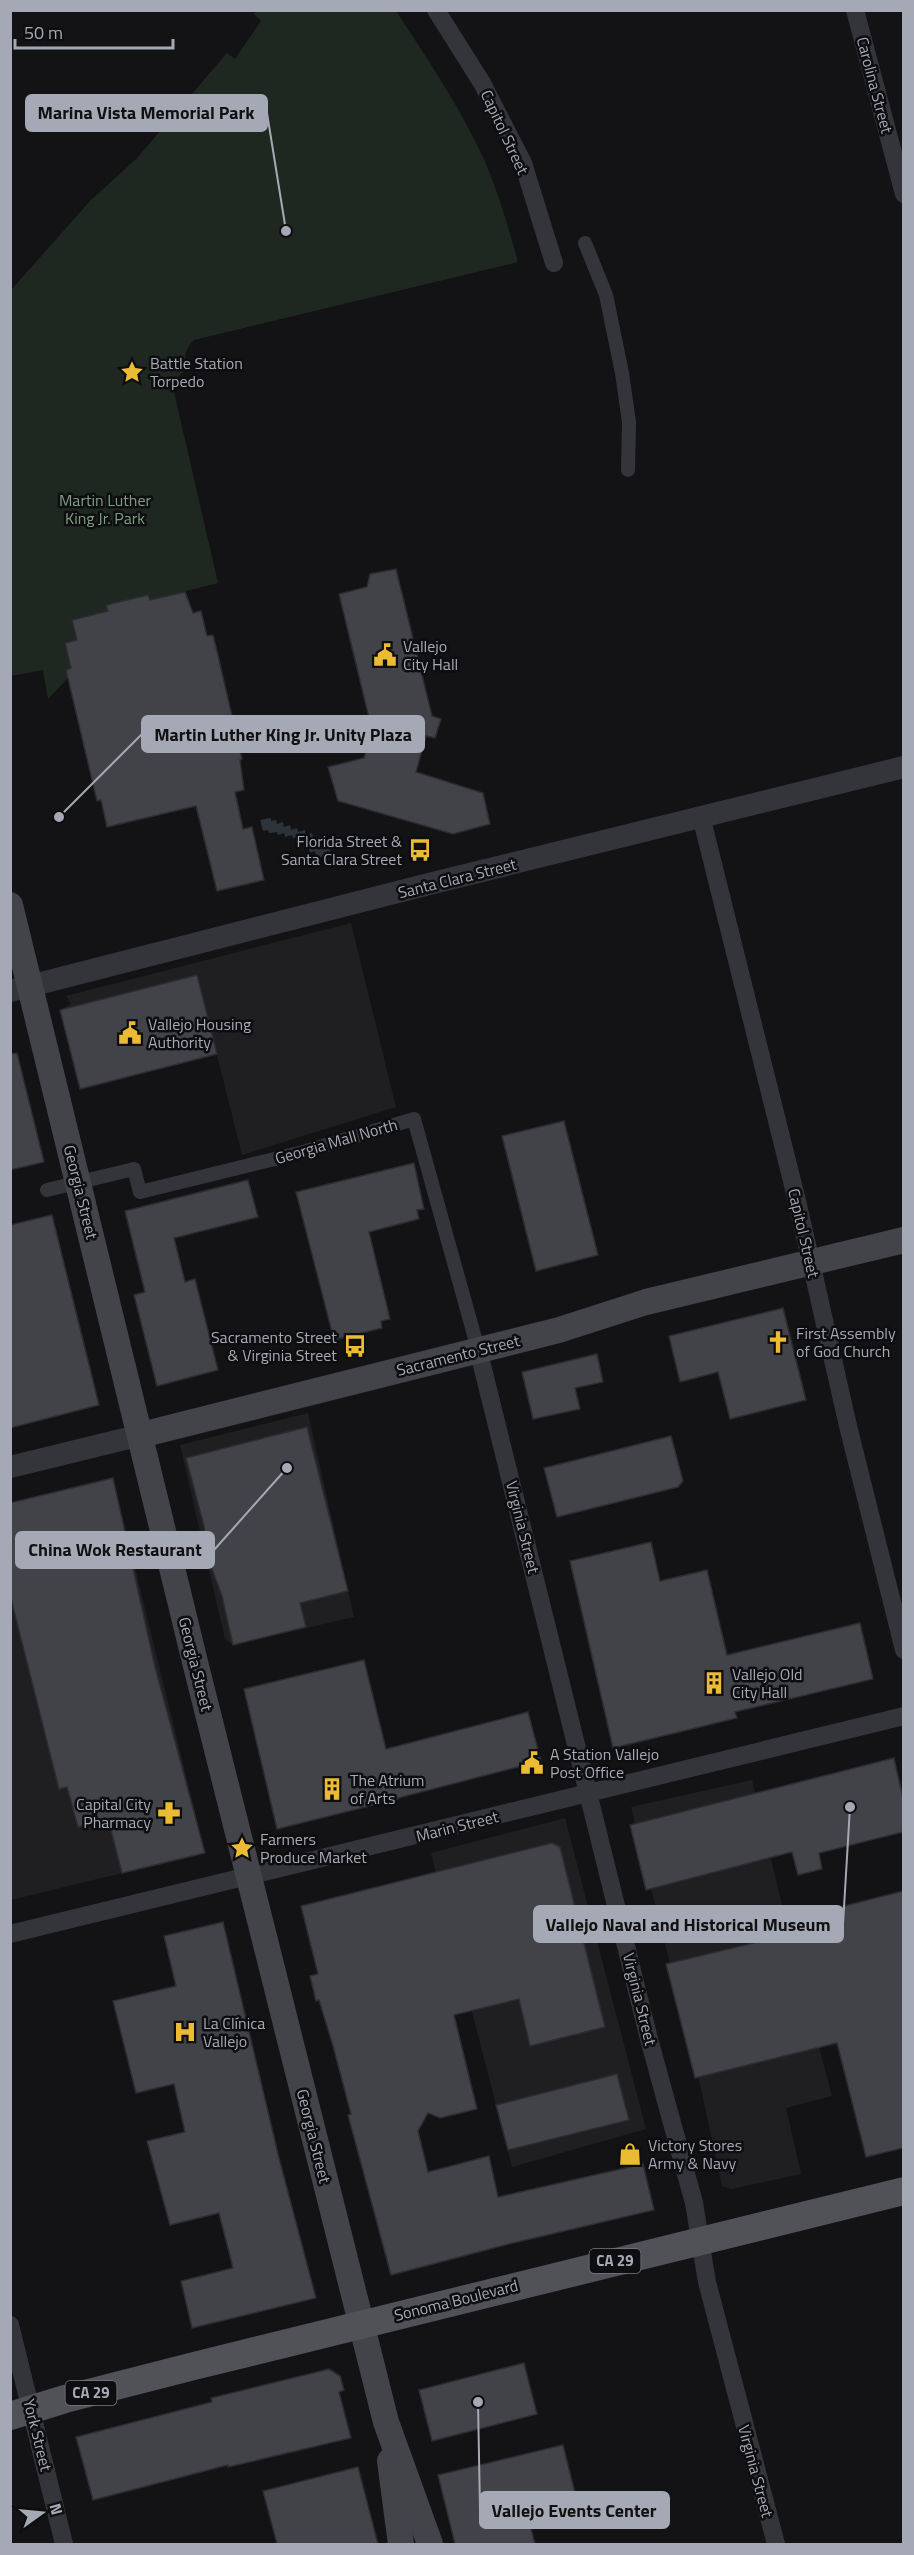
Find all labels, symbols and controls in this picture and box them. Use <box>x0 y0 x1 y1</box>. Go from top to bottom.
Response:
scale bar <box>15 12 172 50</box>
text: 50 m <box>24 19 63 46</box>
street label: Carolina Street <box>851 34 900 136</box>
street label: Capitol Street <box>475 86 535 179</box>
callout: Marina Vista Memorial Park <box>26 95 267 131</box>
text: Marina Vista Memorial Park <box>37 99 255 126</box>
place label: Battle Station Torpedo <box>150 351 243 393</box>
place icon: Battle Station Torpedo <box>119 359 145 385</box>
park label: Martin Luther King Jr. Park <box>59 488 152 530</box>
place label: Vallejo City Hall <box>403 634 458 676</box>
public building icon: Vallejo City Hall <box>372 642 398 668</box>
callout: Martin Luther King Jr. Unity Plaza <box>142 716 424 752</box>
text: Martin Luther King Jr. Unity Plaza <box>154 721 412 748</box>
place label: Florida Street & Santa Clara Street <box>281 829 402 871</box>
bus stop icon: Florida Street & Santa Clara Street <box>407 837 433 863</box>
street label: Santa Clara Street <box>395 852 519 904</box>
place label: Vallejo Housing Authority <box>148 1012 251 1054</box>
public building icon: Vallejo Housing Authority <box>117 1020 143 1046</box>
street label: Georgia Mall North <box>272 1112 400 1170</box>
street label: Georgia Street <box>58 1142 104 1242</box>
street label: Capitol Street <box>782 1186 826 1280</box>
place label: First Assembly of God Church <box>796 1321 896 1363</box>
place label: Sacramento Street & Virginia Street <box>211 1325 337 1367</box>
street label: Sacramento Street <box>394 1328 522 1382</box>
church icon: First Assembly of God Church <box>765 1329 791 1355</box>
bus stop icon: Sacramento Street & Virginia Street <box>342 1333 368 1359</box>
street label: Virginia Street <box>500 1478 546 1576</box>
callout: China Wok Restaurant <box>16 1532 214 1568</box>
text: China Wok Restaurant <box>28 1536 202 1563</box>
street label: Georgia Street <box>173 1614 219 1714</box>
place label: Vallejo Old City Hall <box>732 1662 803 1704</box>
building icon: Vallejo Old City Hall <box>701 1670 727 1696</box>
place label: A Station Vallejo Post Office <box>550 1742 659 1784</box>
public building icon: A Station Vallejo Post Office <box>519 1750 545 1776</box>
place label: The Atrium of Arts <box>350 1768 424 1810</box>
building icon: The Atrium of Arts <box>319 1776 345 1802</box>
place label: Capital City Pharmacy <box>76 1792 151 1834</box>
pharmacy icon: Capital City Pharmacy <box>156 1800 182 1826</box>
street label: Marin Street <box>413 1804 501 1848</box>
place label: Farmers Produce Market <box>260 1827 367 1869</box>
place icon: Farmers Produce Market <box>229 1835 255 1861</box>
callout: Vallejo Naval and Historical Museum <box>534 1906 843 1942</box>
text: Vallejo Naval and Historical Museum <box>545 1911 831 1938</box>
street label: Virginia Street <box>617 1950 663 2048</box>
place label: La Clínica Vallejo <box>203 2011 265 2053</box>
hospital icon: La Clínica Vallejo <box>172 2019 198 2045</box>
street label: Georgia Street <box>291 2086 337 2186</box>
place label: Victory Stores Army & Navy <box>648 2133 742 2175</box>
shop icon: Victory Stores Army & Navy <box>617 2141 643 2167</box>
road number: CA 29 <box>590 2249 640 2273</box>
street label: Sonoma Boulevard <box>392 2273 520 2327</box>
road number: CA 29 <box>66 2381 116 2405</box>
street label: York Street <box>17 2396 59 2474</box>
street label: Virginia Street <box>732 2422 780 2520</box>
north arrow <box>12 2483 72 2543</box>
callout: Vallejo Events Center <box>480 2492 669 2528</box>
text: Vallejo Events Center <box>492 2497 657 2524</box>
text: N <box>43 2501 70 2518</box>

